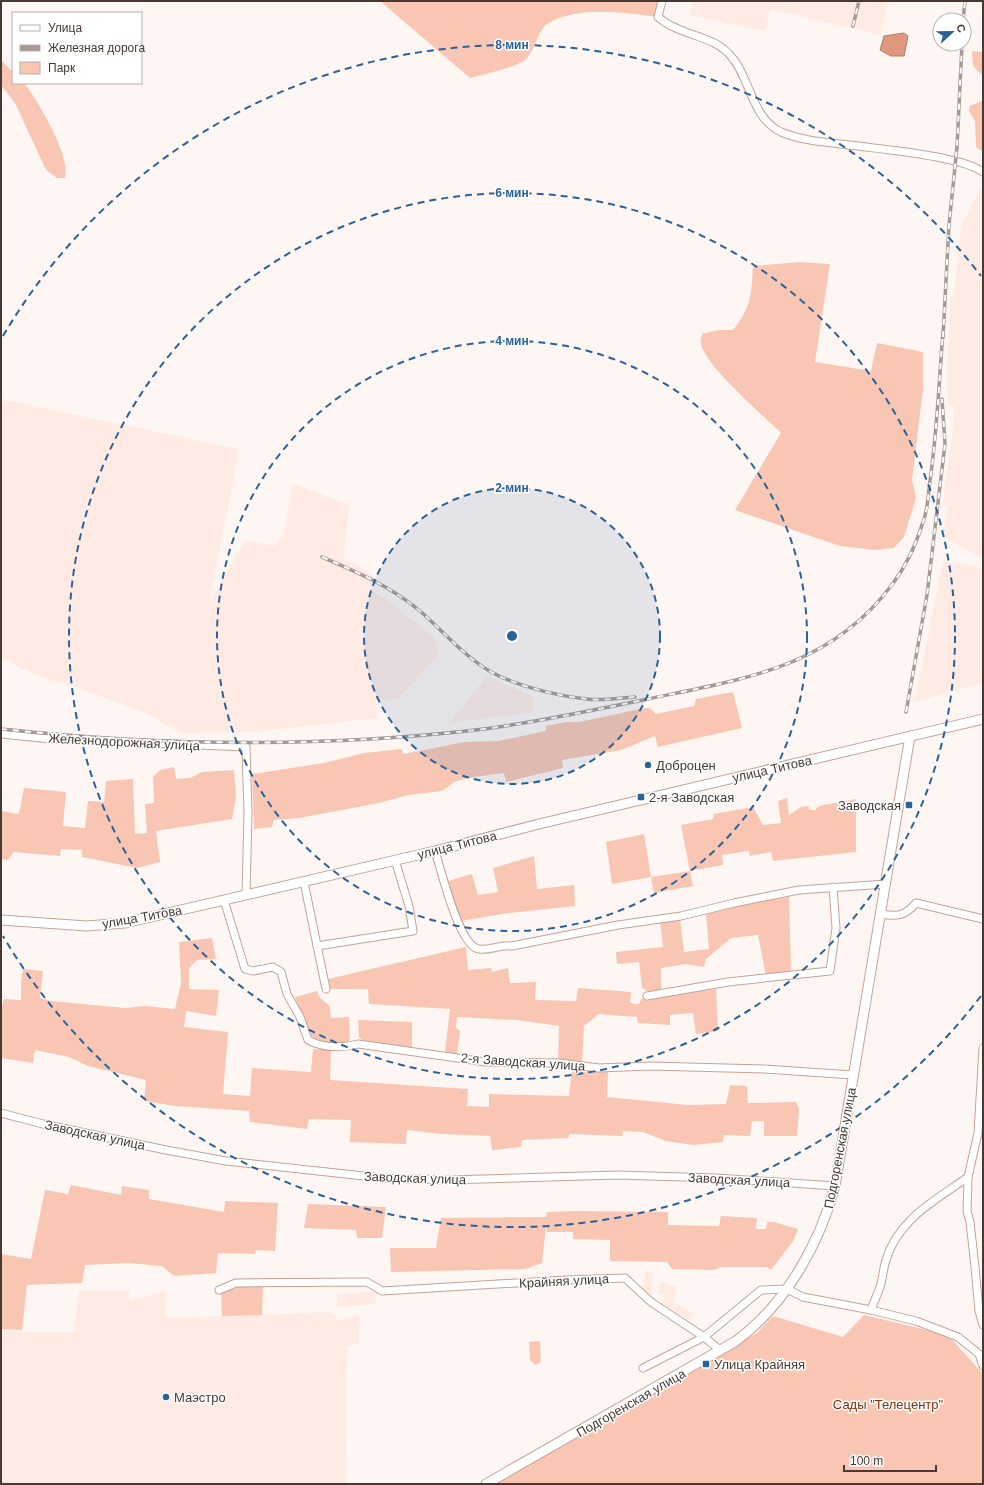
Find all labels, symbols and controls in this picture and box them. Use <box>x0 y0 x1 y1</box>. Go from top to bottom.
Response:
legend <box>12 12 142 84</box>
north arrow <box>932 12 972 52</box>
text: Улица <box>48 21 82 35</box>
text: С <box>954 22 968 34</box>
text: 8 мин <box>495 38 529 52</box>
text: Железная дорога <box>48 41 145 55</box>
text: Парк <box>48 61 76 75</box>
text: 6 мин <box>495 186 529 200</box>
text: 4 мин <box>495 334 529 348</box>
text: 2 мин <box>495 481 529 495</box>
centre of rings <box>505 629 519 643</box>
street label: Железнодорожная улица <box>48 731 201 754</box>
street label: улица Титова <box>731 752 814 785</box>
place label: Доброцен <box>656 758 716 773</box>
marker: Доброцен <box>643 760 653 770</box>
place label: 2-я Заводская <box>649 790 734 805</box>
marker: 2-я Заводская <box>636 792 646 802</box>
place label: Заводская <box>838 798 901 813</box>
marker: Заводская <box>904 800 914 810</box>
street label: улица Титова <box>416 828 499 862</box>
street label: улица Титова <box>101 902 184 931</box>
street label: 2-я Заводская улица <box>460 1050 586 1074</box>
street label: Подгоренская улица <box>821 1085 859 1210</box>
street label: Заводская улица <box>43 1117 147 1153</box>
street label: Заводская улица <box>364 1169 467 1187</box>
street label: Заводская улица <box>687 1170 791 1190</box>
street label: Крайняя улица <box>519 1271 610 1291</box>
place label: Улица Крайняя <box>714 1357 805 1372</box>
marker: Улица Крайняя <box>701 1359 711 1369</box>
street label: Подгоренская улица <box>574 1365 689 1440</box>
place label: Маэстро <box>174 1390 226 1405</box>
marker: Маэстро <box>161 1392 171 1402</box>
park label: Сады "Телецентр" <box>833 1397 944 1412</box>
scale bar <box>844 1447 936 1473</box>
text: 100 m <box>850 1454 883 1468</box>

